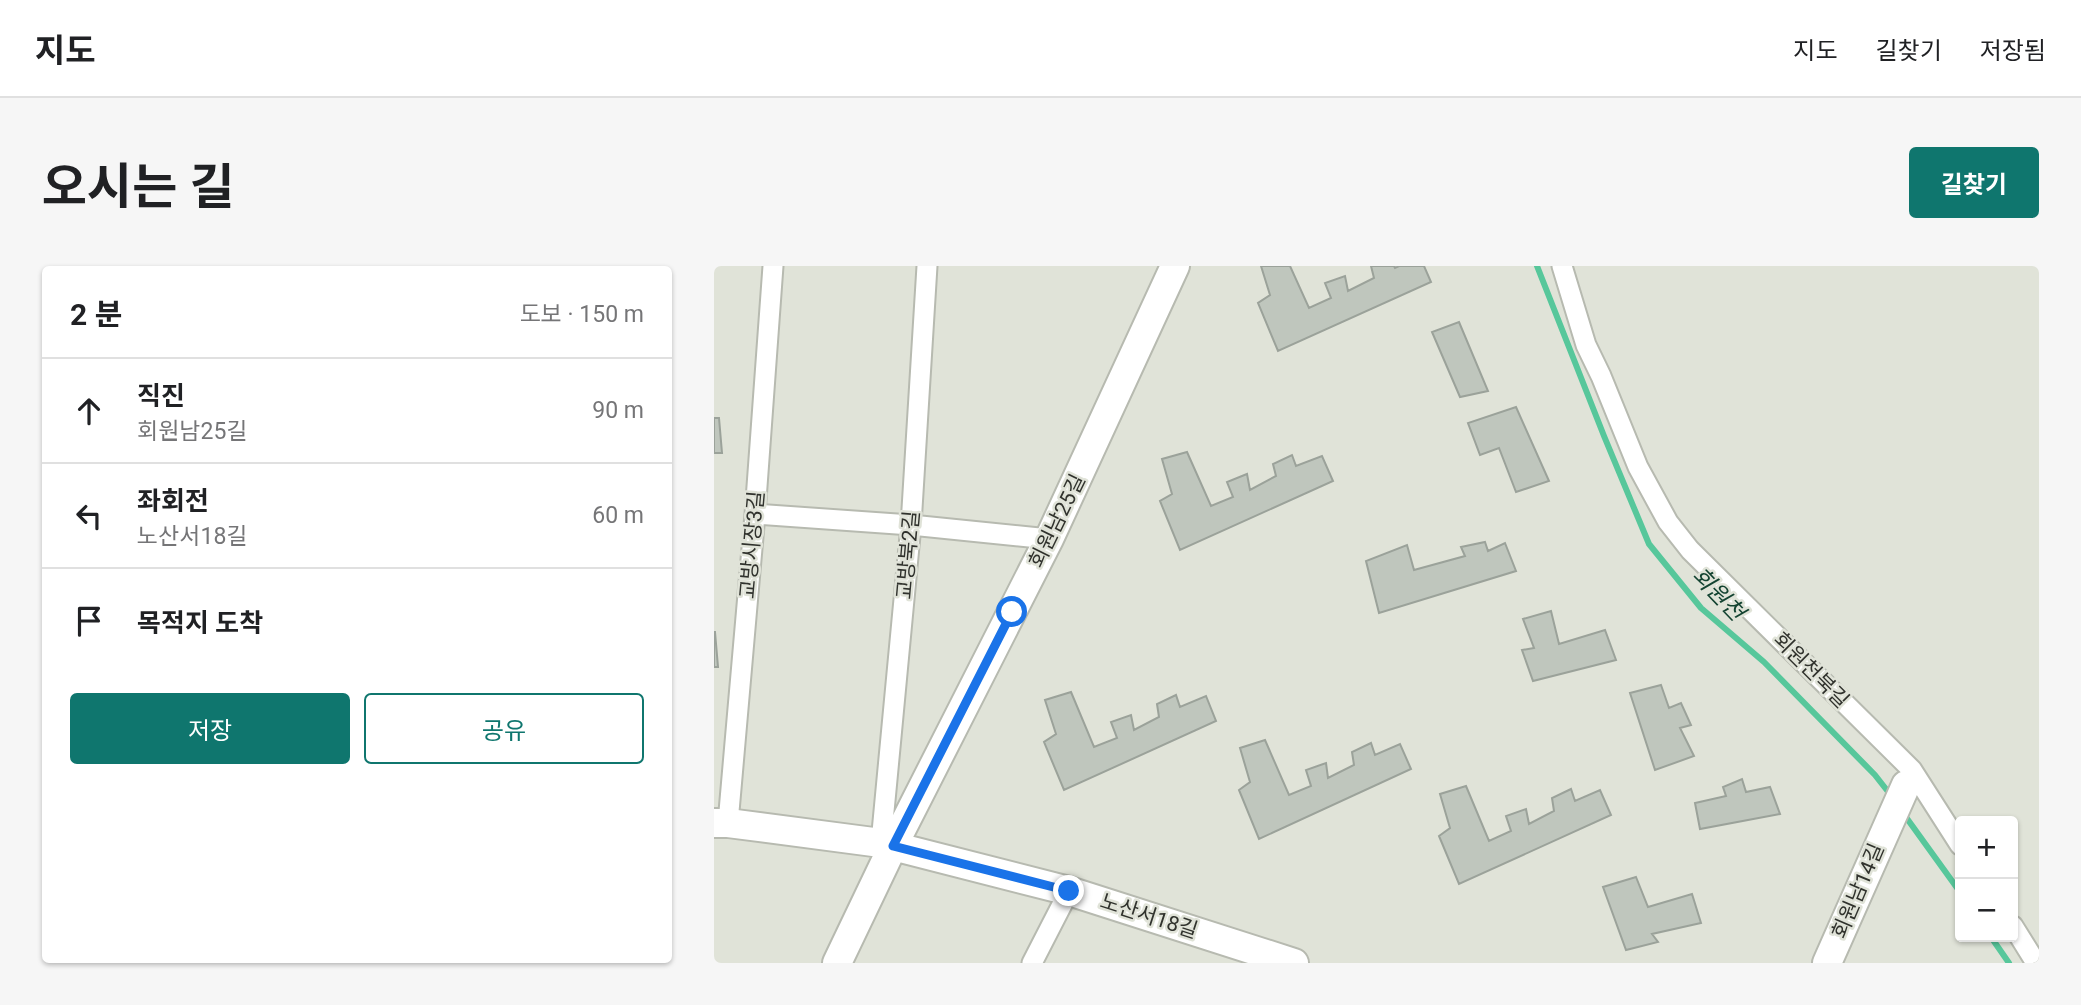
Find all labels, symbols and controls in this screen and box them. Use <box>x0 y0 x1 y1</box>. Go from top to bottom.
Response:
text: 지도 <box>35 31 96 70</box>
text: 지도 <box>1793 37 1838 65</box>
text: 길찾기 <box>1876 37 1942 65</box>
text: 저장됨 <box>1980 37 2046 65</box>
button: 길찾기 <box>1909 147 2039 218</box>
text: 오시는 길 <box>42 159 235 216</box>
text: 2 분 <box>70 297 122 332</box>
text: 도보 · 150 m <box>520 301 644 328</box>
text: 직진 <box>137 381 185 411</box>
icon: ahead <box>70 392 108 430</box>
text: 90 m <box>592 397 644 424</box>
text: 회원남25길 <box>137 418 248 445</box>
street label: 회원남25길 <box>1024 470 1090 572</box>
text: 좌회전 <box>137 486 209 516</box>
street label: 교방시장3길 <box>735 490 769 600</box>
icon: left <box>70 497 108 535</box>
text: 60 m <box>592 502 644 529</box>
street label: 교방북2길 <box>892 510 924 600</box>
text: 노산서18길 <box>137 523 248 550</box>
water label: 회원천 <box>1686 562 1752 628</box>
route start <box>996 596 1027 627</box>
icon: arrive <box>70 602 108 640</box>
text: 목적지 도착 <box>137 608 263 638</box>
street label: 회원천북길 <box>1768 627 1854 713</box>
button: 저장 <box>70 693 350 764</box>
button: 공유 <box>364 693 644 764</box>
map controls <box>1955 816 2018 942</box>
button: + <box>1955 816 2018 879</box>
street label: 회원남14길 <box>1827 840 1889 942</box>
route end <box>1053 875 1084 906</box>
button: − <box>1955 879 2018 942</box>
street label: 노산서18길 <box>1097 889 1201 943</box>

